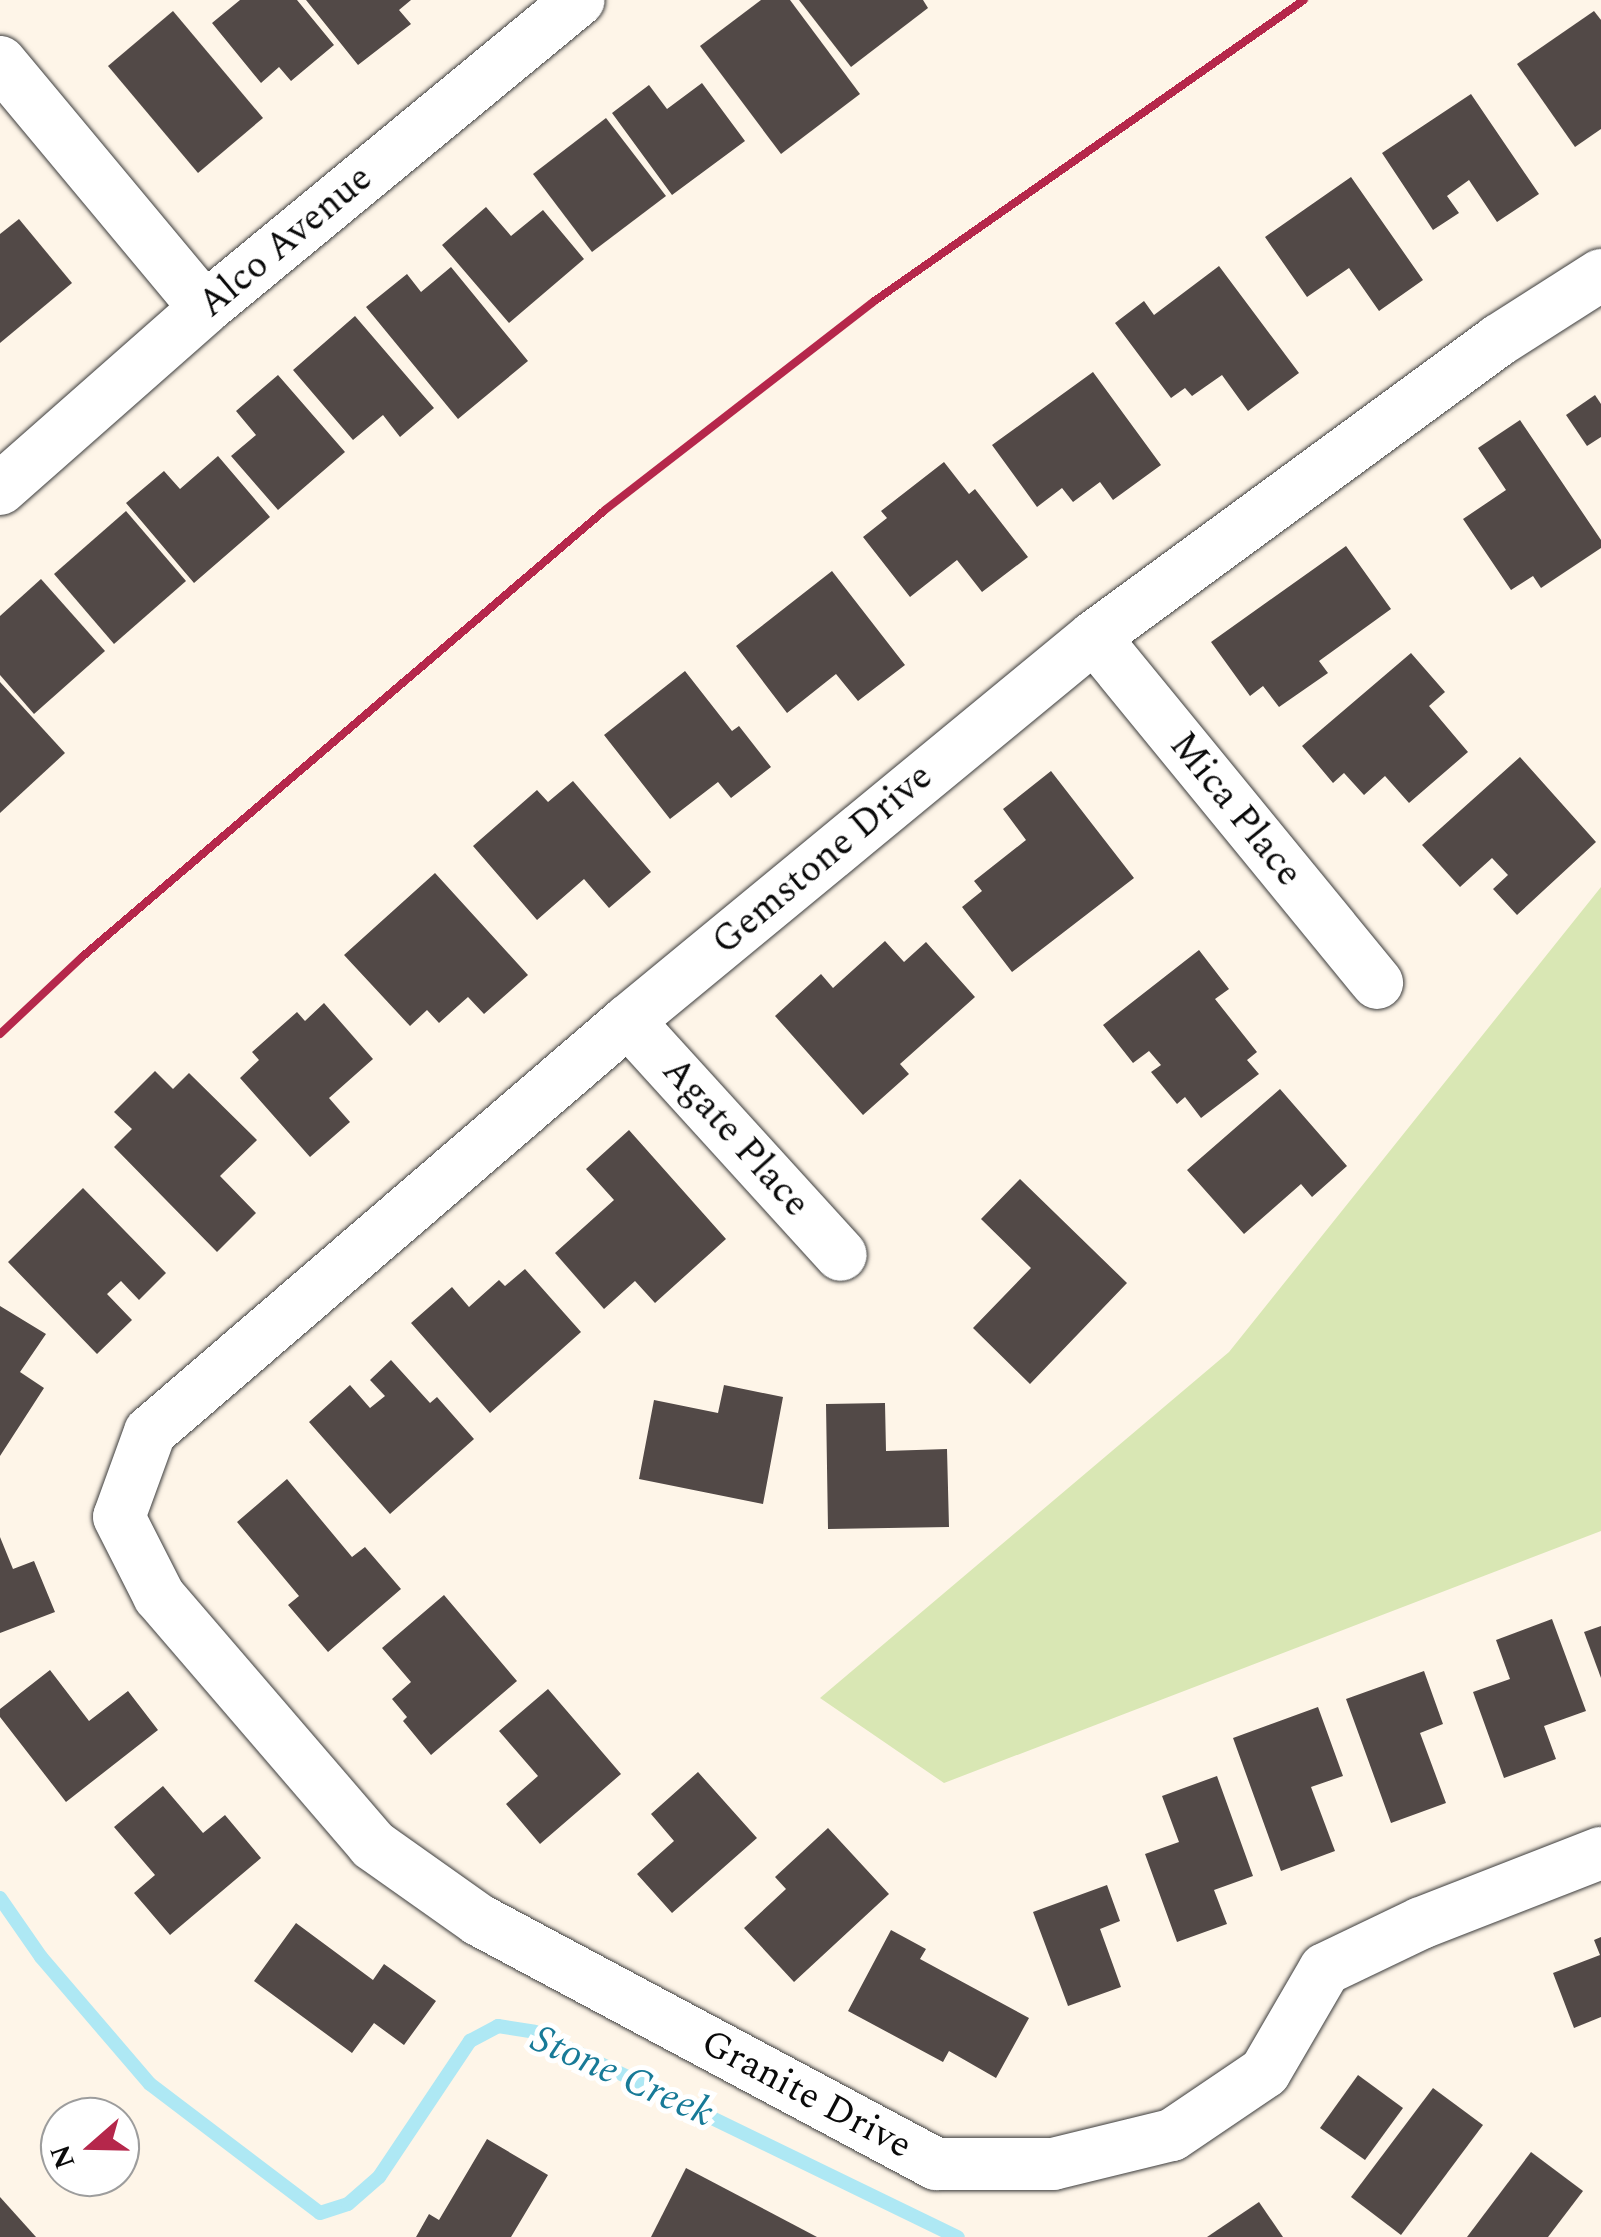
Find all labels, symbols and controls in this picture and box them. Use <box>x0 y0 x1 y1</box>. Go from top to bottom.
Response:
street label: Alco Avenue <box>190 156 382 328</box>
street label: Mica Place <box>1159 724 1311 896</box>
street label: Gemstone Drive <box>704 755 942 965</box>
street label: Agate Place <box>652 1049 818 1227</box>
water label: Stone Creek <box>523 2016 721 2138</box>
street label: Granite Drive <box>693 2021 919 2169</box>
north arrow <box>40 2097 140 2197</box>
text: N <box>39 2139 87 2175</box>

